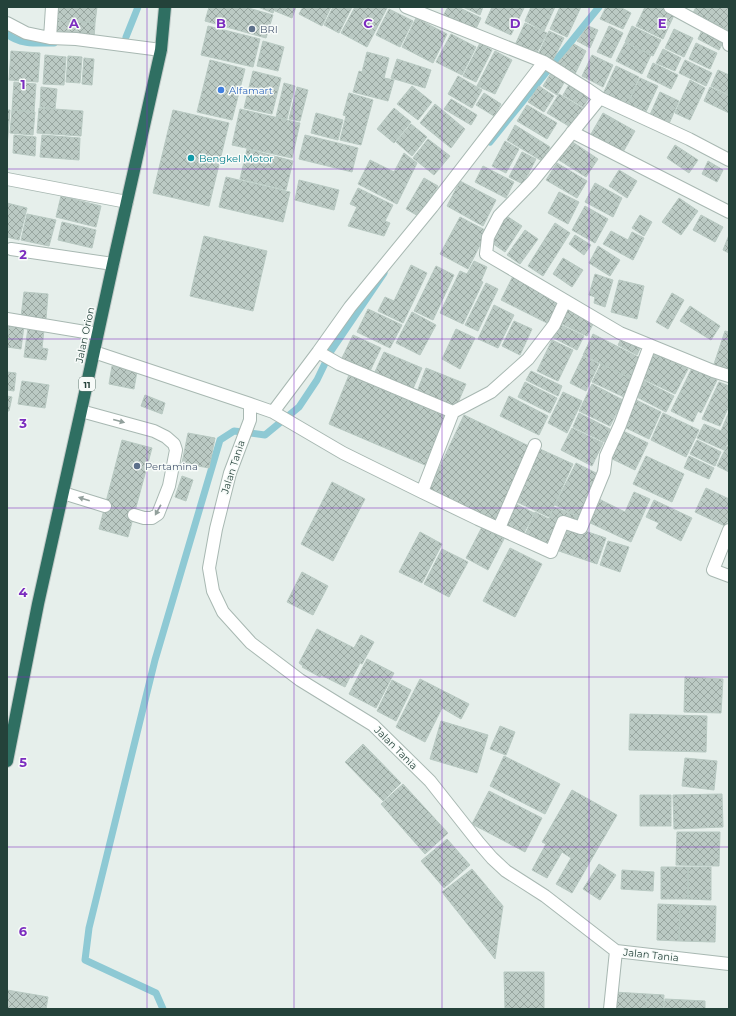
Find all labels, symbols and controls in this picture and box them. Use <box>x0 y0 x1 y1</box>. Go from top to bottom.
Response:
text: A <box>68 15 80 31</box>
text: B <box>216 15 226 31</box>
text: C <box>363 15 373 31</box>
text: D <box>510 15 521 31</box>
text: E <box>658 15 667 31</box>
place label: BRI <box>260 23 278 36</box>
marker: BRI <box>247 24 257 34</box>
text: 1 <box>20 76 26 92</box>
place label: Alfamart <box>229 84 273 97</box>
marker: Alfamart <box>216 85 226 95</box>
place label: Bengkel Motor <box>199 152 273 165</box>
marker: Bengkel Motor <box>186 153 196 163</box>
text: 2 <box>19 246 27 262</box>
street label: Jalan Orion <box>73 306 97 365</box>
road number: 11 <box>79 377 95 391</box>
text: 3 <box>18 415 27 431</box>
one-way arrow <box>113 418 125 424</box>
street label: Jalan Tania <box>218 439 248 496</box>
place label: Pertamina <box>145 460 198 473</box>
marker: Pertamina <box>132 461 142 471</box>
one-way arrow <box>78 496 90 502</box>
one-way arrow <box>155 504 162 516</box>
text: 4 <box>19 584 28 600</box>
street label: Jalan Tania <box>371 723 420 772</box>
text: 5 <box>19 754 27 770</box>
text: 6 <box>19 923 28 939</box>
street label: Jalan Tania <box>622 946 679 964</box>

